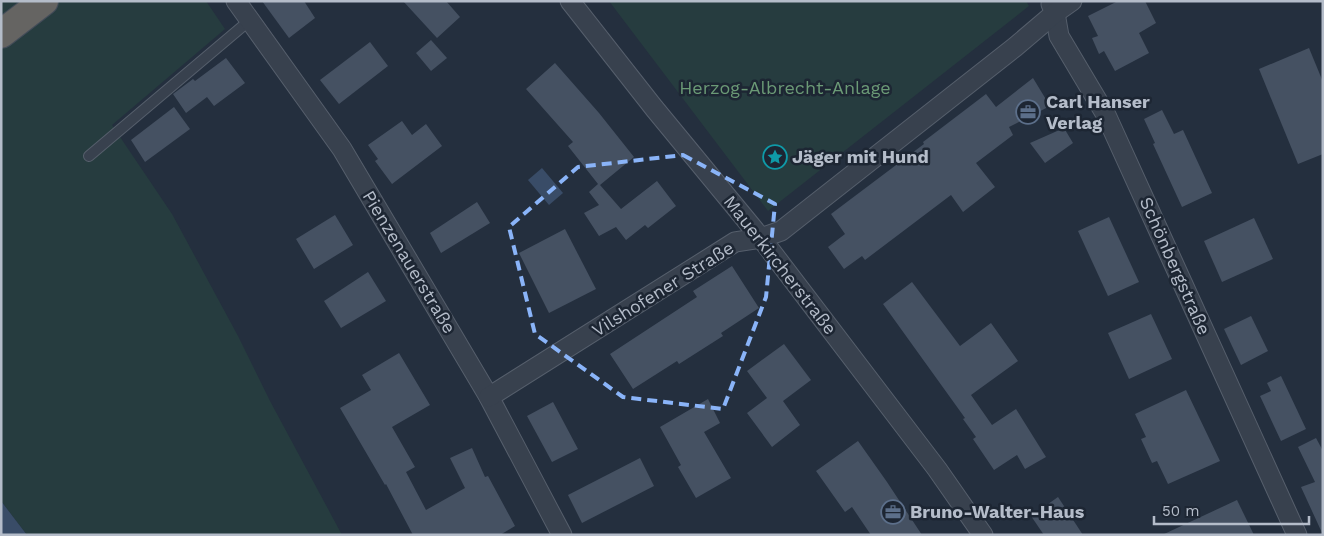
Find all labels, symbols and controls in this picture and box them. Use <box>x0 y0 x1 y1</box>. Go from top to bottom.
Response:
park label: Herzog-Albrecht-Anlage <box>679 77 891 98</box>
place label: Carl Hanser Verlag <box>1046 91 1150 133</box>
office icon: Carl Hanser Verlag <box>1015 99 1041 125</box>
place icon: Jäger mit Hund <box>762 144 788 170</box>
place label: Jäger mit Hund <box>792 146 929 167</box>
street label: Pienzenauerstraße <box>359 187 460 337</box>
street label: Mauerkircherstraße <box>720 191 841 338</box>
street label: Schönbergstraße <box>1136 194 1215 338</box>
street label: Vilshofener Straße <box>588 237 737 341</box>
scale bar <box>1154 494 1309 526</box>
office icon: Bruno-Walter-Haus <box>880 499 906 525</box>
place label: Bruno-Walter-Haus <box>910 501 1085 522</box>
text: 50 m <box>1162 502 1199 520</box>

